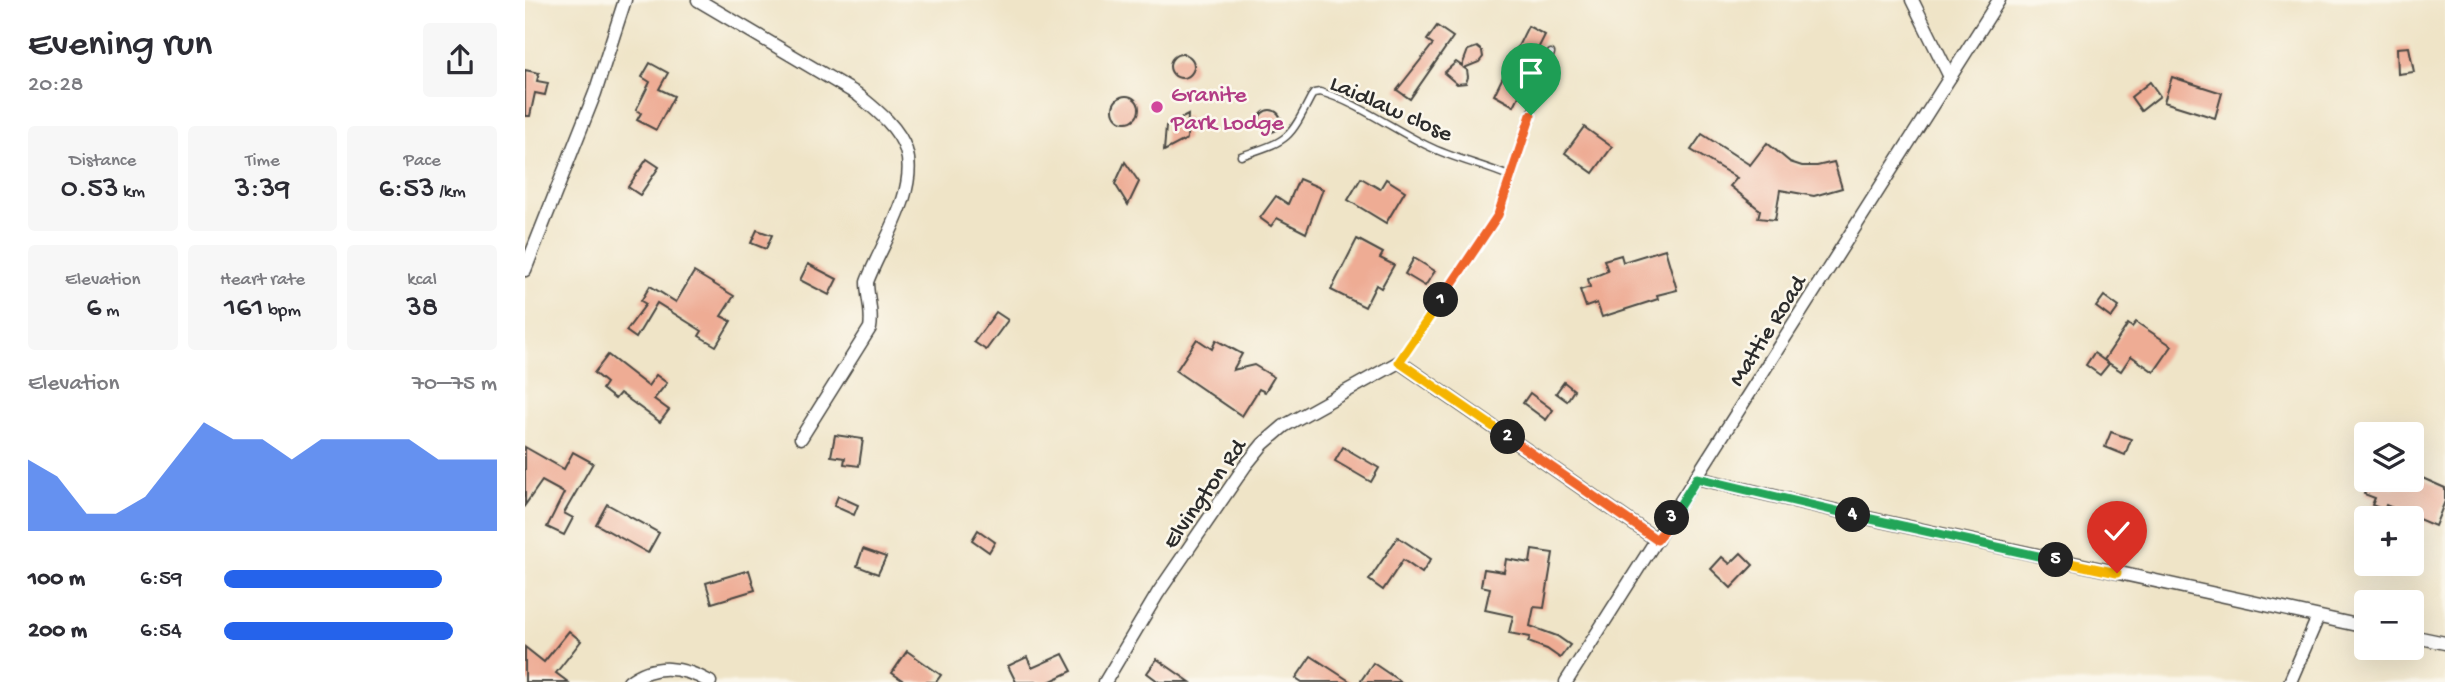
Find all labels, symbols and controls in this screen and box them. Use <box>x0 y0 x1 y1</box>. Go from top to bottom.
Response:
button: share <box>423 23 497 97</box>
text: Evening run <box>28 24 212 68</box>
pin <box>1501 43 1561 115</box>
icon: arrive <box>1512 54 1550 92</box>
street label: Laidlaw close <box>1325 70 1457 150</box>
text: 20:28 <box>28 72 83 99</box>
place label: Granite Park Lodge <box>1170 82 1284 139</box>
marker: Granite Park Lodge <box>1149 99 1165 115</box>
text: Distance <box>69 150 136 173</box>
text: Time <box>245 150 280 173</box>
text: Pace <box>404 150 441 173</box>
text: 0.53 <box>61 173 119 208</box>
text: 3:39 <box>235 173 290 208</box>
text: 6:53 <box>379 173 435 208</box>
text: km <box>119 181 145 204</box>
text: /km <box>435 181 466 204</box>
text: Elevation <box>65 269 141 292</box>
text: Heart rate <box>220 269 305 292</box>
text: kcal <box>407 269 437 292</box>
street label: Mattie Road <box>1723 269 1815 393</box>
pin: 1 <box>1423 282 1459 318</box>
text: 1 <box>1437 288 1444 311</box>
text: 6 <box>86 292 101 327</box>
text: 161 <box>224 292 264 327</box>
text: 38 <box>406 292 438 327</box>
text: m <box>101 300 119 323</box>
text: bpm <box>264 300 301 323</box>
text: Elevation <box>28 371 119 398</box>
text: 70–75 m <box>412 371 497 398</box>
pin: 2 <box>1490 420 1525 454</box>
map controls <box>2354 422 2424 660</box>
button: layers <box>2354 422 2424 492</box>
text: 2 <box>1503 425 1512 448</box>
street label: Elvington Rd <box>1158 433 1255 555</box>
pin: 4 <box>1835 498 1871 532</box>
pin: 3 <box>1655 500 1689 536</box>
pin <box>2087 501 2147 573</box>
text: 4 <box>1848 503 1857 526</box>
text: 3 <box>1667 506 1676 529</box>
button: + <box>2354 506 2424 576</box>
icon: check <box>2098 512 2136 550</box>
pin: 5 <box>2039 542 2073 578</box>
text: 5 <box>2051 548 2061 571</box>
text: 100 m <box>28 566 85 593</box>
text: 6:59 <box>140 566 183 593</box>
button: − <box>2354 590 2424 660</box>
text: 200 m <box>28 618 87 645</box>
text: 6:54 <box>140 618 182 645</box>

